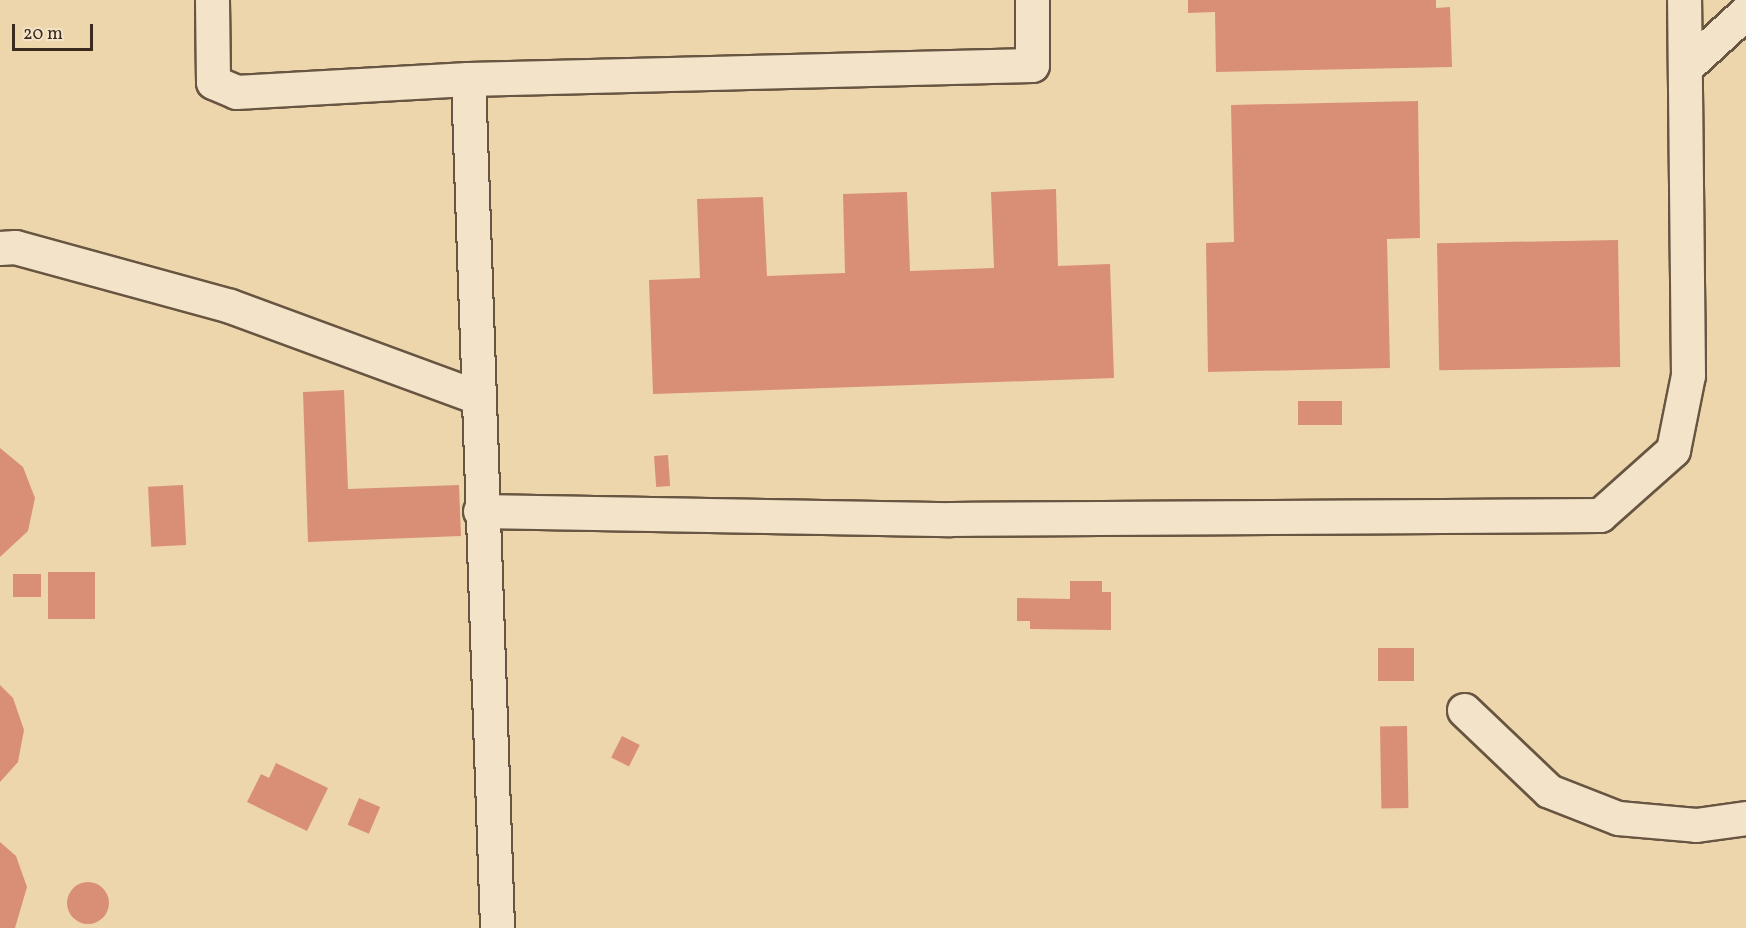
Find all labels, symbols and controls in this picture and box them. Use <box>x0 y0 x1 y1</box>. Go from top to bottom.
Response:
scale bar <box>15 12 96 50</box>
text: 20 m <box>23 22 63 47</box>

